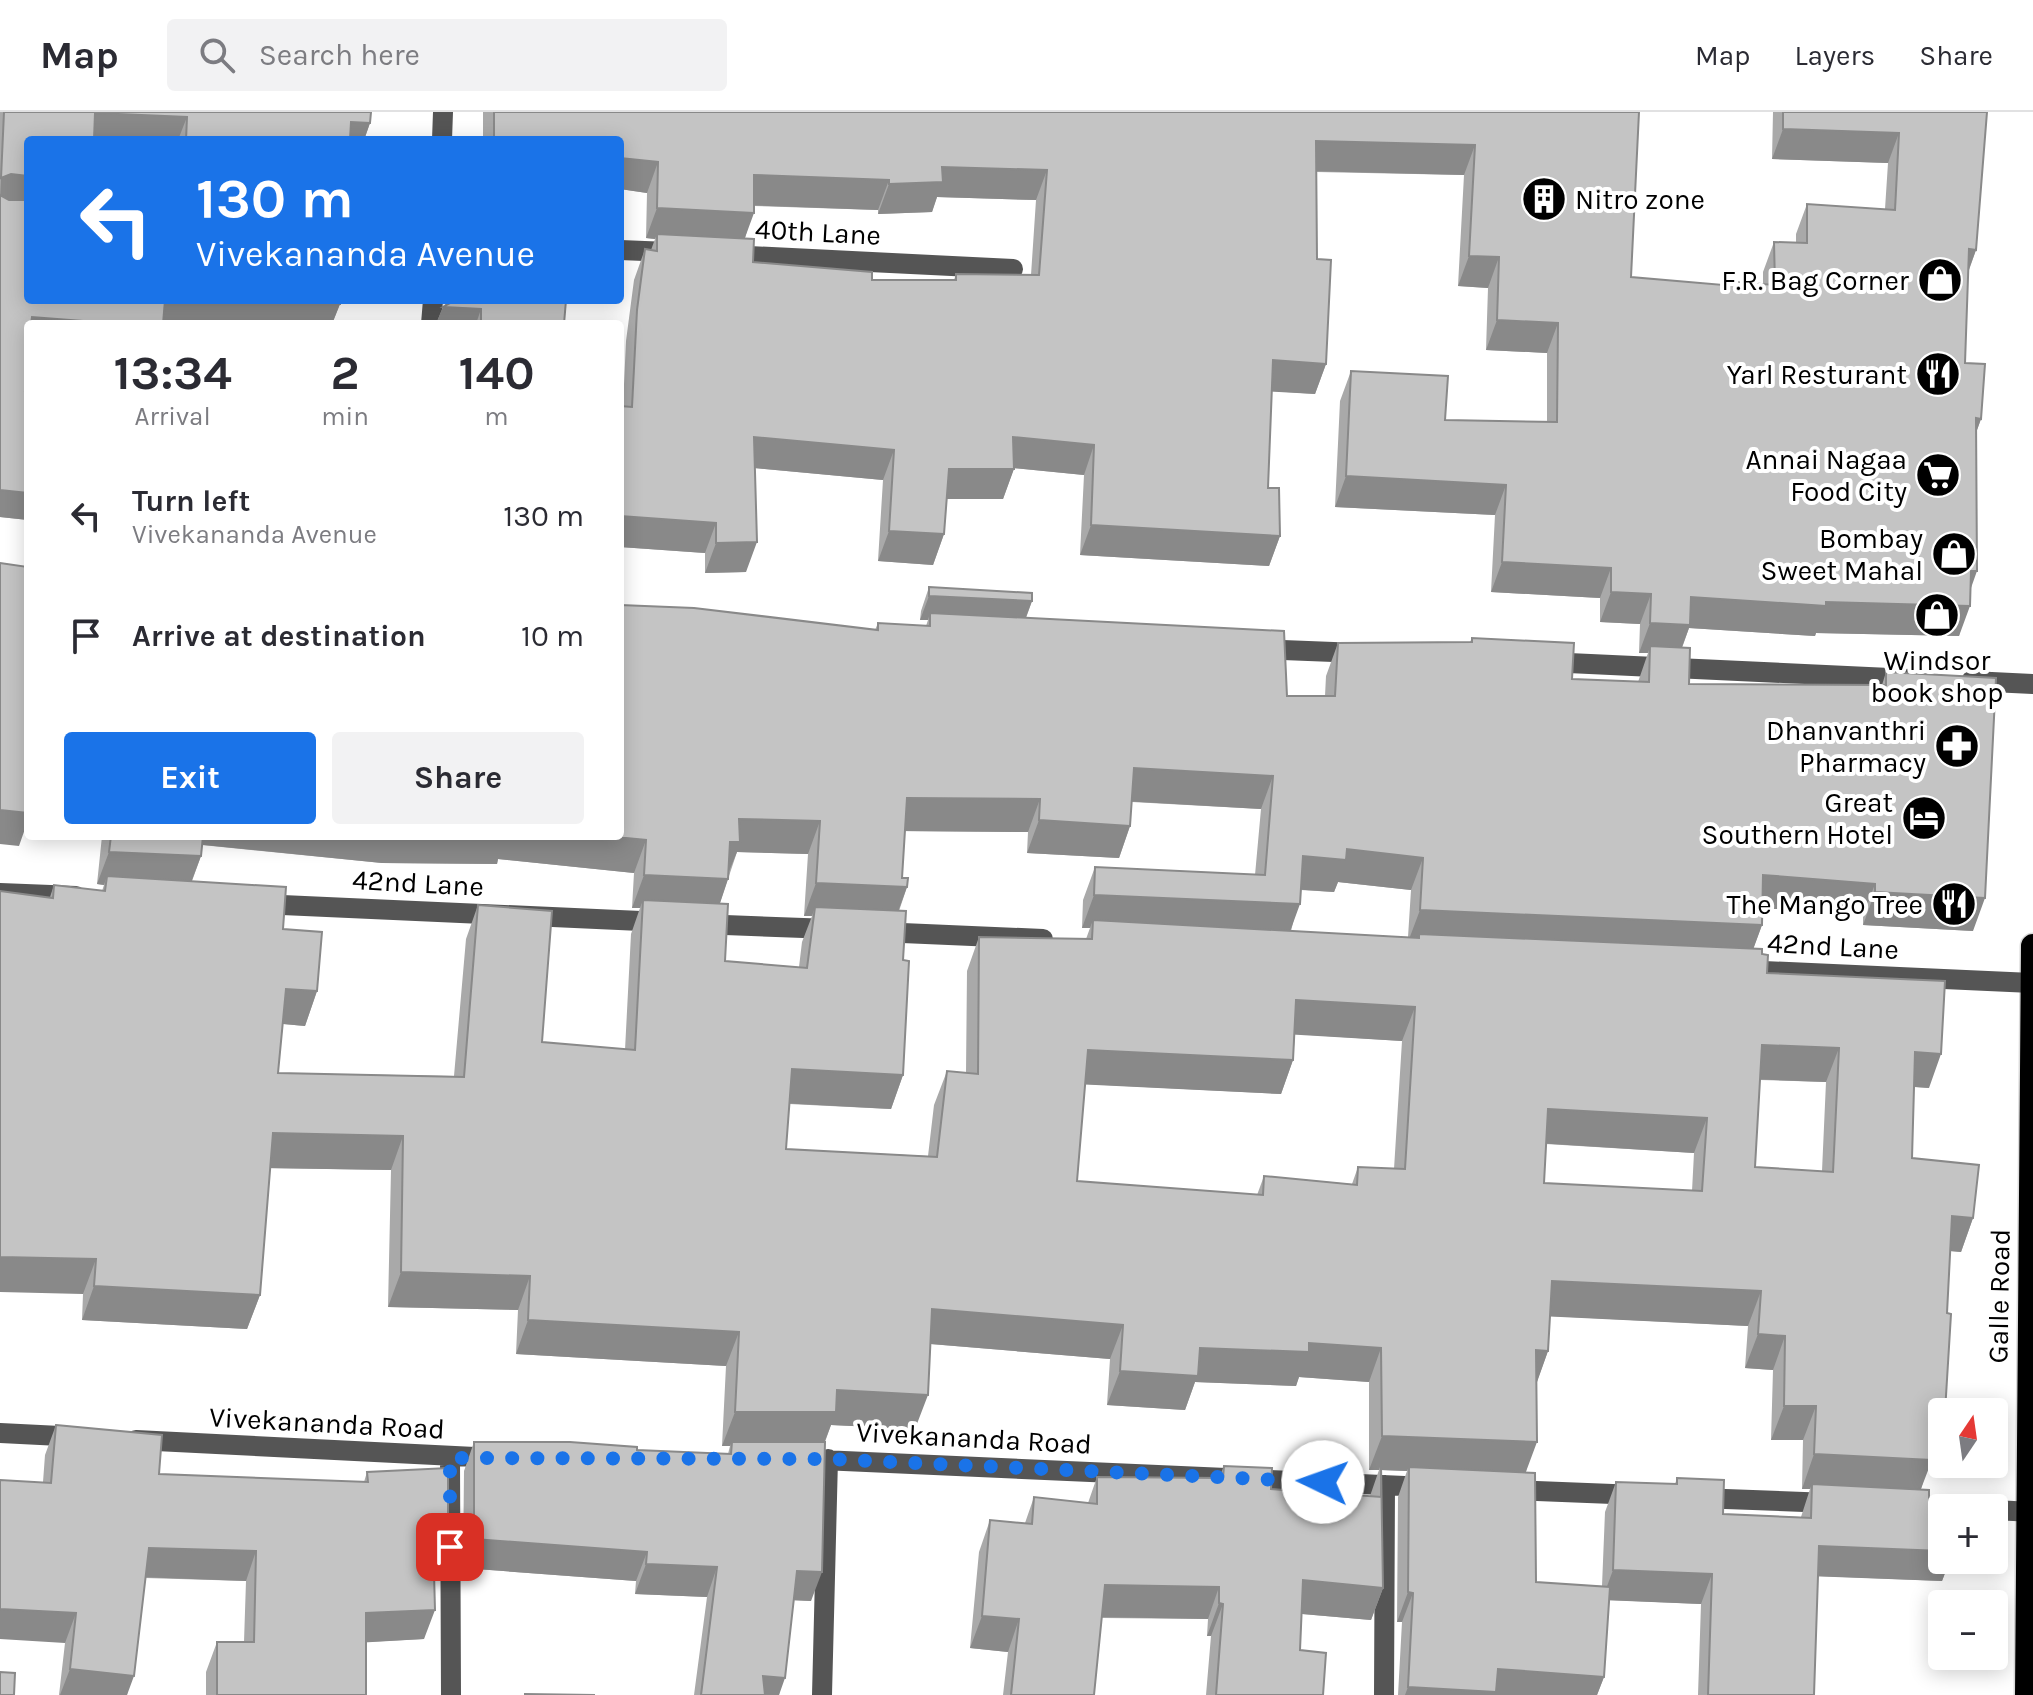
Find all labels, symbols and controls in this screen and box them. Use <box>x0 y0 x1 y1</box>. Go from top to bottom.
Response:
search box <box>167 19 727 91</box>
text: Map <box>40 33 119 78</box>
icon: search <box>195 33 239 77</box>
text: Search here <box>259 37 420 73</box>
text: Map <box>1695 39 1750 72</box>
text: Layers <box>1794 39 1875 72</box>
text: Share <box>1919 39 1993 72</box>
text: 130 m <box>196 166 354 231</box>
icon: left <box>64 168 168 272</box>
building icon: Nitro zone <box>1520 175 1568 223</box>
place label: Nitro zone <box>1575 183 1705 216</box>
street label: 40th Lane <box>754 212 882 252</box>
text: Vivekananda Avenue <box>196 233 535 275</box>
shop icon: F.R. Bag Corner <box>1916 256 1964 304</box>
place label: F.R. Bag Corner <box>1721 264 1910 297</box>
text: 13:34 <box>113 345 232 401</box>
text: 2 <box>331 345 360 401</box>
text: 140 <box>458 345 535 401</box>
restaurant icon: Yarl Resturant <box>1914 350 1962 398</box>
place label: Yarl Resturant <box>1727 358 1907 391</box>
text: Arrival <box>135 401 211 432</box>
text: min <box>321 401 369 432</box>
text: m <box>484 401 509 432</box>
place label: Annai Nagaa Food City <box>1746 443 1907 508</box>
supermarket icon: Annai Nagaa Food City <box>1914 451 1962 499</box>
text: Turn left <box>132 483 250 519</box>
icon: left <box>64 494 108 538</box>
text: 130 m <box>503 498 584 534</box>
text: Vivekananda Avenue <box>132 519 377 550</box>
place label: Bombay Sweet Mahal <box>1761 522 1923 587</box>
shop icon: Bombay Sweet Mahal <box>1930 530 1978 578</box>
shop icon: Windsor book shop <box>1913 591 1961 639</box>
icon: arrive <box>64 614 108 658</box>
text: Arrive at destination <box>132 618 426 654</box>
text: 10 m <box>521 618 584 654</box>
place label: Windsor book shop <box>1871 644 2003 709</box>
place label: Dhanvanthri Pharmacy <box>1766 714 1926 779</box>
pharmacy icon: Dhanvanthri Pharmacy <box>1933 722 1981 770</box>
button: Exit <box>64 732 316 824</box>
button: Share <box>332 732 584 824</box>
place label: Great Southern Hotel <box>1702 786 1893 851</box>
hotel icon: Great Southern Hotel <box>1900 794 1948 842</box>
street label: 42nd Lane <box>351 863 485 903</box>
restaurant icon: The Mango Tree <box>1930 880 1978 928</box>
place label: The Mango Tree <box>1726 888 1923 921</box>
street label: 42nd Lane <box>1766 926 1900 966</box>
street label: Galle Road <box>1981 1228 2017 1364</box>
north arrow <box>1928 1398 2008 1478</box>
map controls <box>1928 1398 2008 1670</box>
street label: Vivekananda Road <box>208 1400 446 1446</box>
street label: Vivekananda Road <box>855 1415 1093 1461</box>
position arrow <box>1281 1440 1365 1524</box>
button: + <box>1928 1494 2008 1574</box>
pin <box>416 1513 484 1581</box>
icon: arrive <box>428 1525 472 1569</box>
button: − <box>1928 1590 2008 1670</box>

